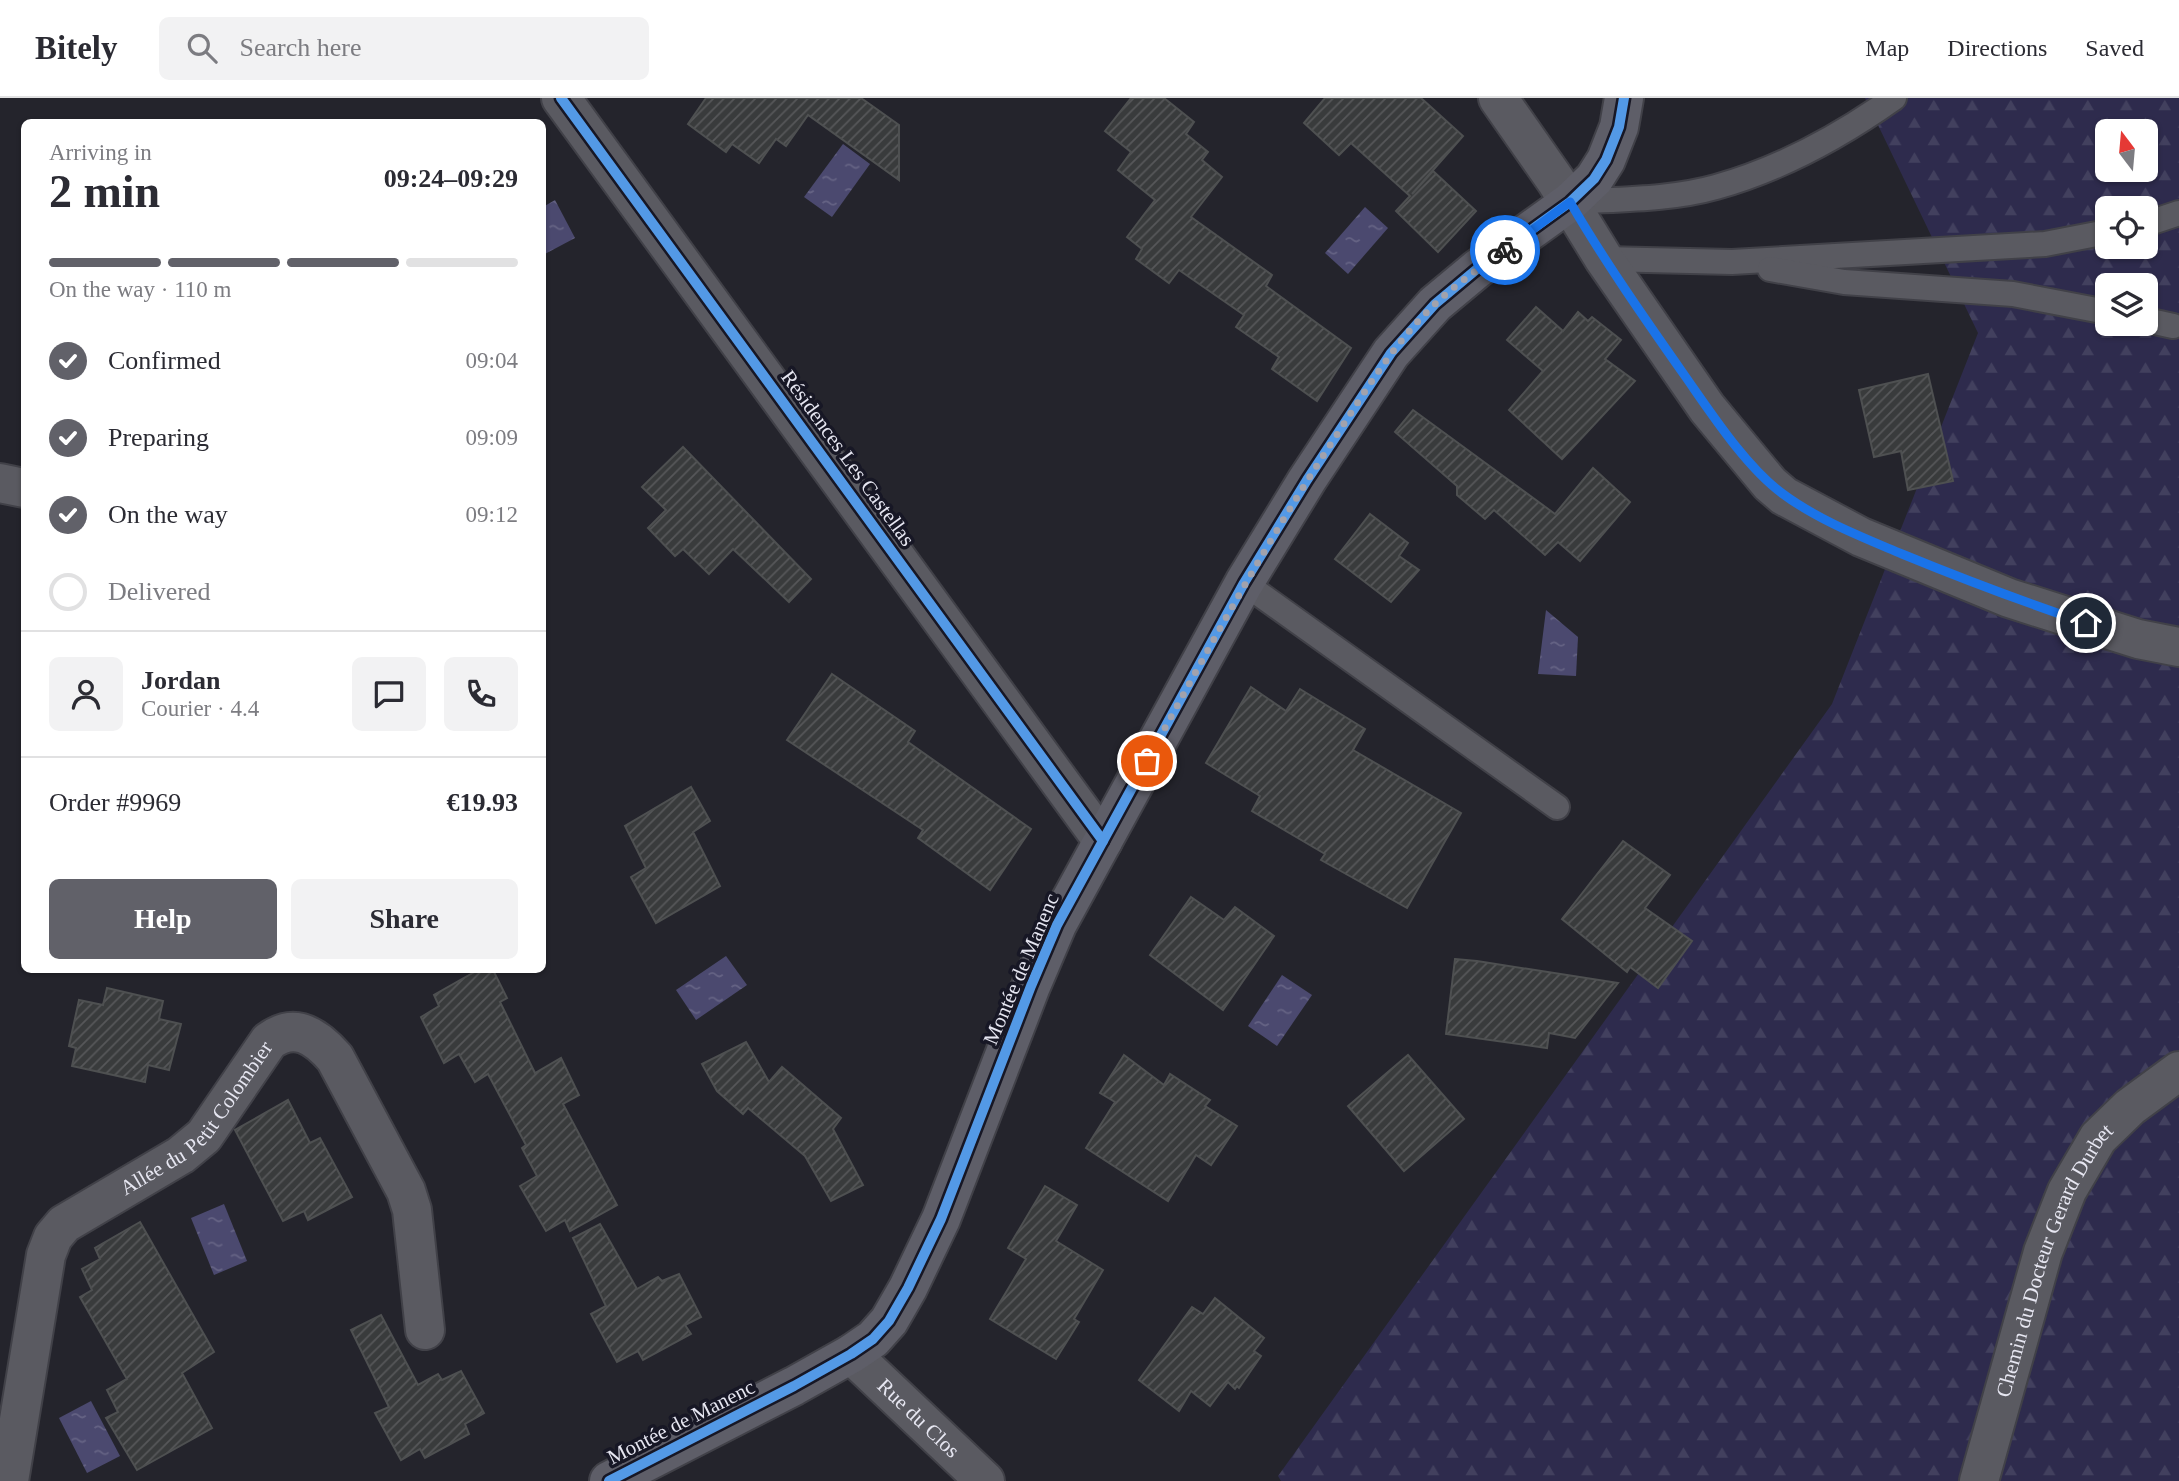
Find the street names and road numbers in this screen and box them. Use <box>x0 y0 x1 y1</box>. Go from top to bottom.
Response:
street label: Résidences Les Castellas <box>776 366 920 550</box>
street label: Montée de Manenc <box>978 890 1064 1048</box>
street label: Allée du Petit Colombier <box>116 1037 277 1200</box>
street label: Chemin du Docteur Gerard Durbet <box>1991 1118 2118 1400</box>
street label: Rue du Clos <box>873 1374 964 1462</box>
street label: Montée de Manenc <box>603 1375 759 1469</box>

